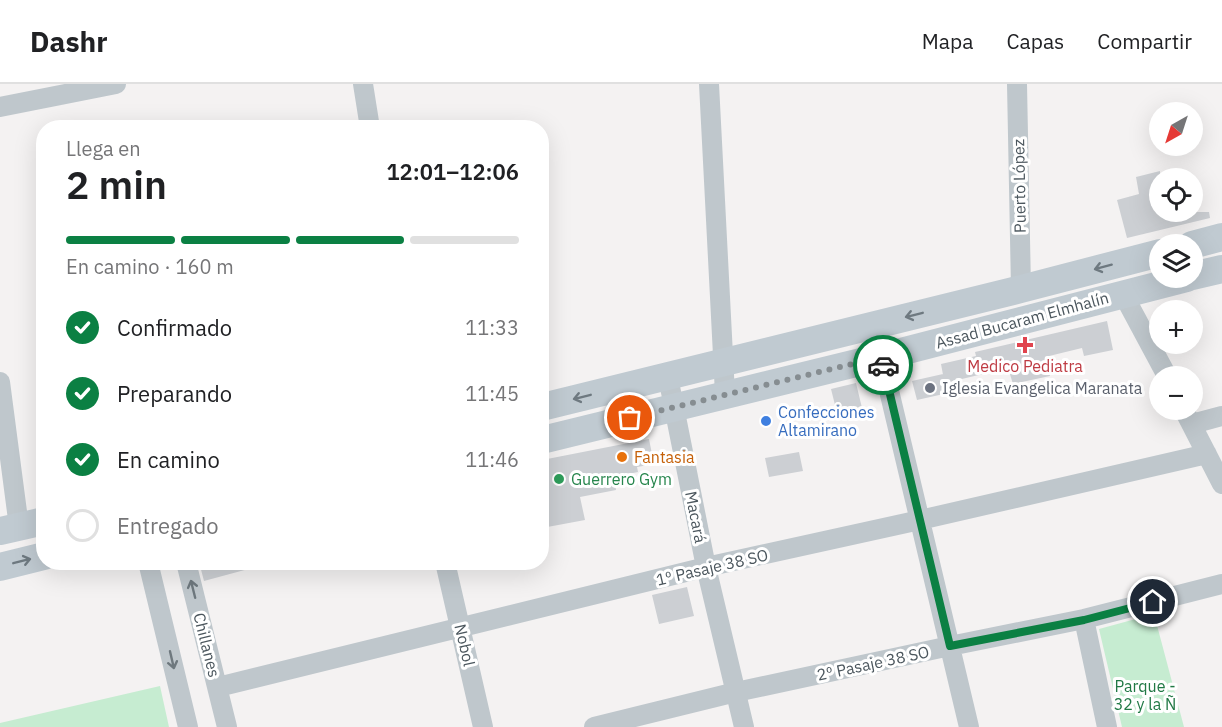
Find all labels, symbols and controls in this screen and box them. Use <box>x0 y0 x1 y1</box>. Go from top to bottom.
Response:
text: Dashr <box>30 23 108 60</box>
text: Mapa <box>922 27 973 55</box>
text: Capas <box>1006 27 1064 55</box>
text: Compartir <box>1097 27 1192 55</box>
north arrow <box>1149 102 1203 156</box>
map controls <box>1149 102 1203 420</box>
text: Llega en <box>66 135 141 162</box>
street label: Puerto López <box>1008 139 1030 233</box>
text: 12:01–12:06 <box>386 157 519 186</box>
text: 2 min <box>66 159 167 210</box>
button: locate <box>1149 168 1203 222</box>
button: layers <box>1149 234 1203 288</box>
text: En camino · 160 m <box>66 253 234 280</box>
one-way arrow <box>1094 262 1113 274</box>
street label: Assad Bucaram Elmhalín <box>933 287 1111 353</box>
button: + <box>1149 300 1203 354</box>
one-way arrow <box>905 310 924 322</box>
icon: check <box>66 311 99 344</box>
text: Confirmado <box>117 313 232 342</box>
text: 11:33 <box>465 314 519 341</box>
courier <box>853 335 913 395</box>
marker: Medico Pediatra <box>1016 336 1034 354</box>
icon: car <box>867 349 900 382</box>
place label: Medico Pediatra <box>967 356 1083 376</box>
button: − <box>1149 366 1203 420</box>
icon: check <box>66 377 99 410</box>
place label: Iglesia Evangelica Maranata <box>942 378 1143 398</box>
text: Preparando <box>117 379 232 408</box>
text: 11:45 <box>465 380 519 407</box>
marker: Iglesia Evangelica Maranata <box>923 381 937 395</box>
one-way arrow <box>573 392 592 404</box>
pin <box>604 392 655 443</box>
icon: bag <box>613 401 646 434</box>
place label: Confecciones Altamirano <box>778 402 875 440</box>
marker: Confecciones Altamirano <box>759 414 773 428</box>
icon: check <box>66 443 99 476</box>
text: En camino <box>117 445 220 474</box>
text: 11:46 <box>465 446 519 473</box>
place label: Fantasia <box>634 447 695 467</box>
marker: Fantasia <box>615 450 629 464</box>
place label: Guerrero Gym <box>571 469 672 489</box>
marker: Guerrero Gym <box>552 472 566 486</box>
street label: Macará <box>681 489 711 545</box>
text: Entregado <box>117 511 218 540</box>
street label: 1º Pasaje 38 SO <box>654 544 770 590</box>
one-way arrow <box>12 555 31 567</box>
pin <box>1127 576 1178 627</box>
one-way arrow <box>187 580 198 599</box>
icon: home <box>1136 585 1169 618</box>
street label: Chillanes <box>189 611 225 679</box>
street label: Nobol <box>450 622 480 668</box>
street label: 2º Pasaje 38 SO <box>815 641 931 685</box>
one-way arrow <box>166 650 178 669</box>
park label: Parque - 32 y la Ñ <box>1114 676 1176 714</box>

